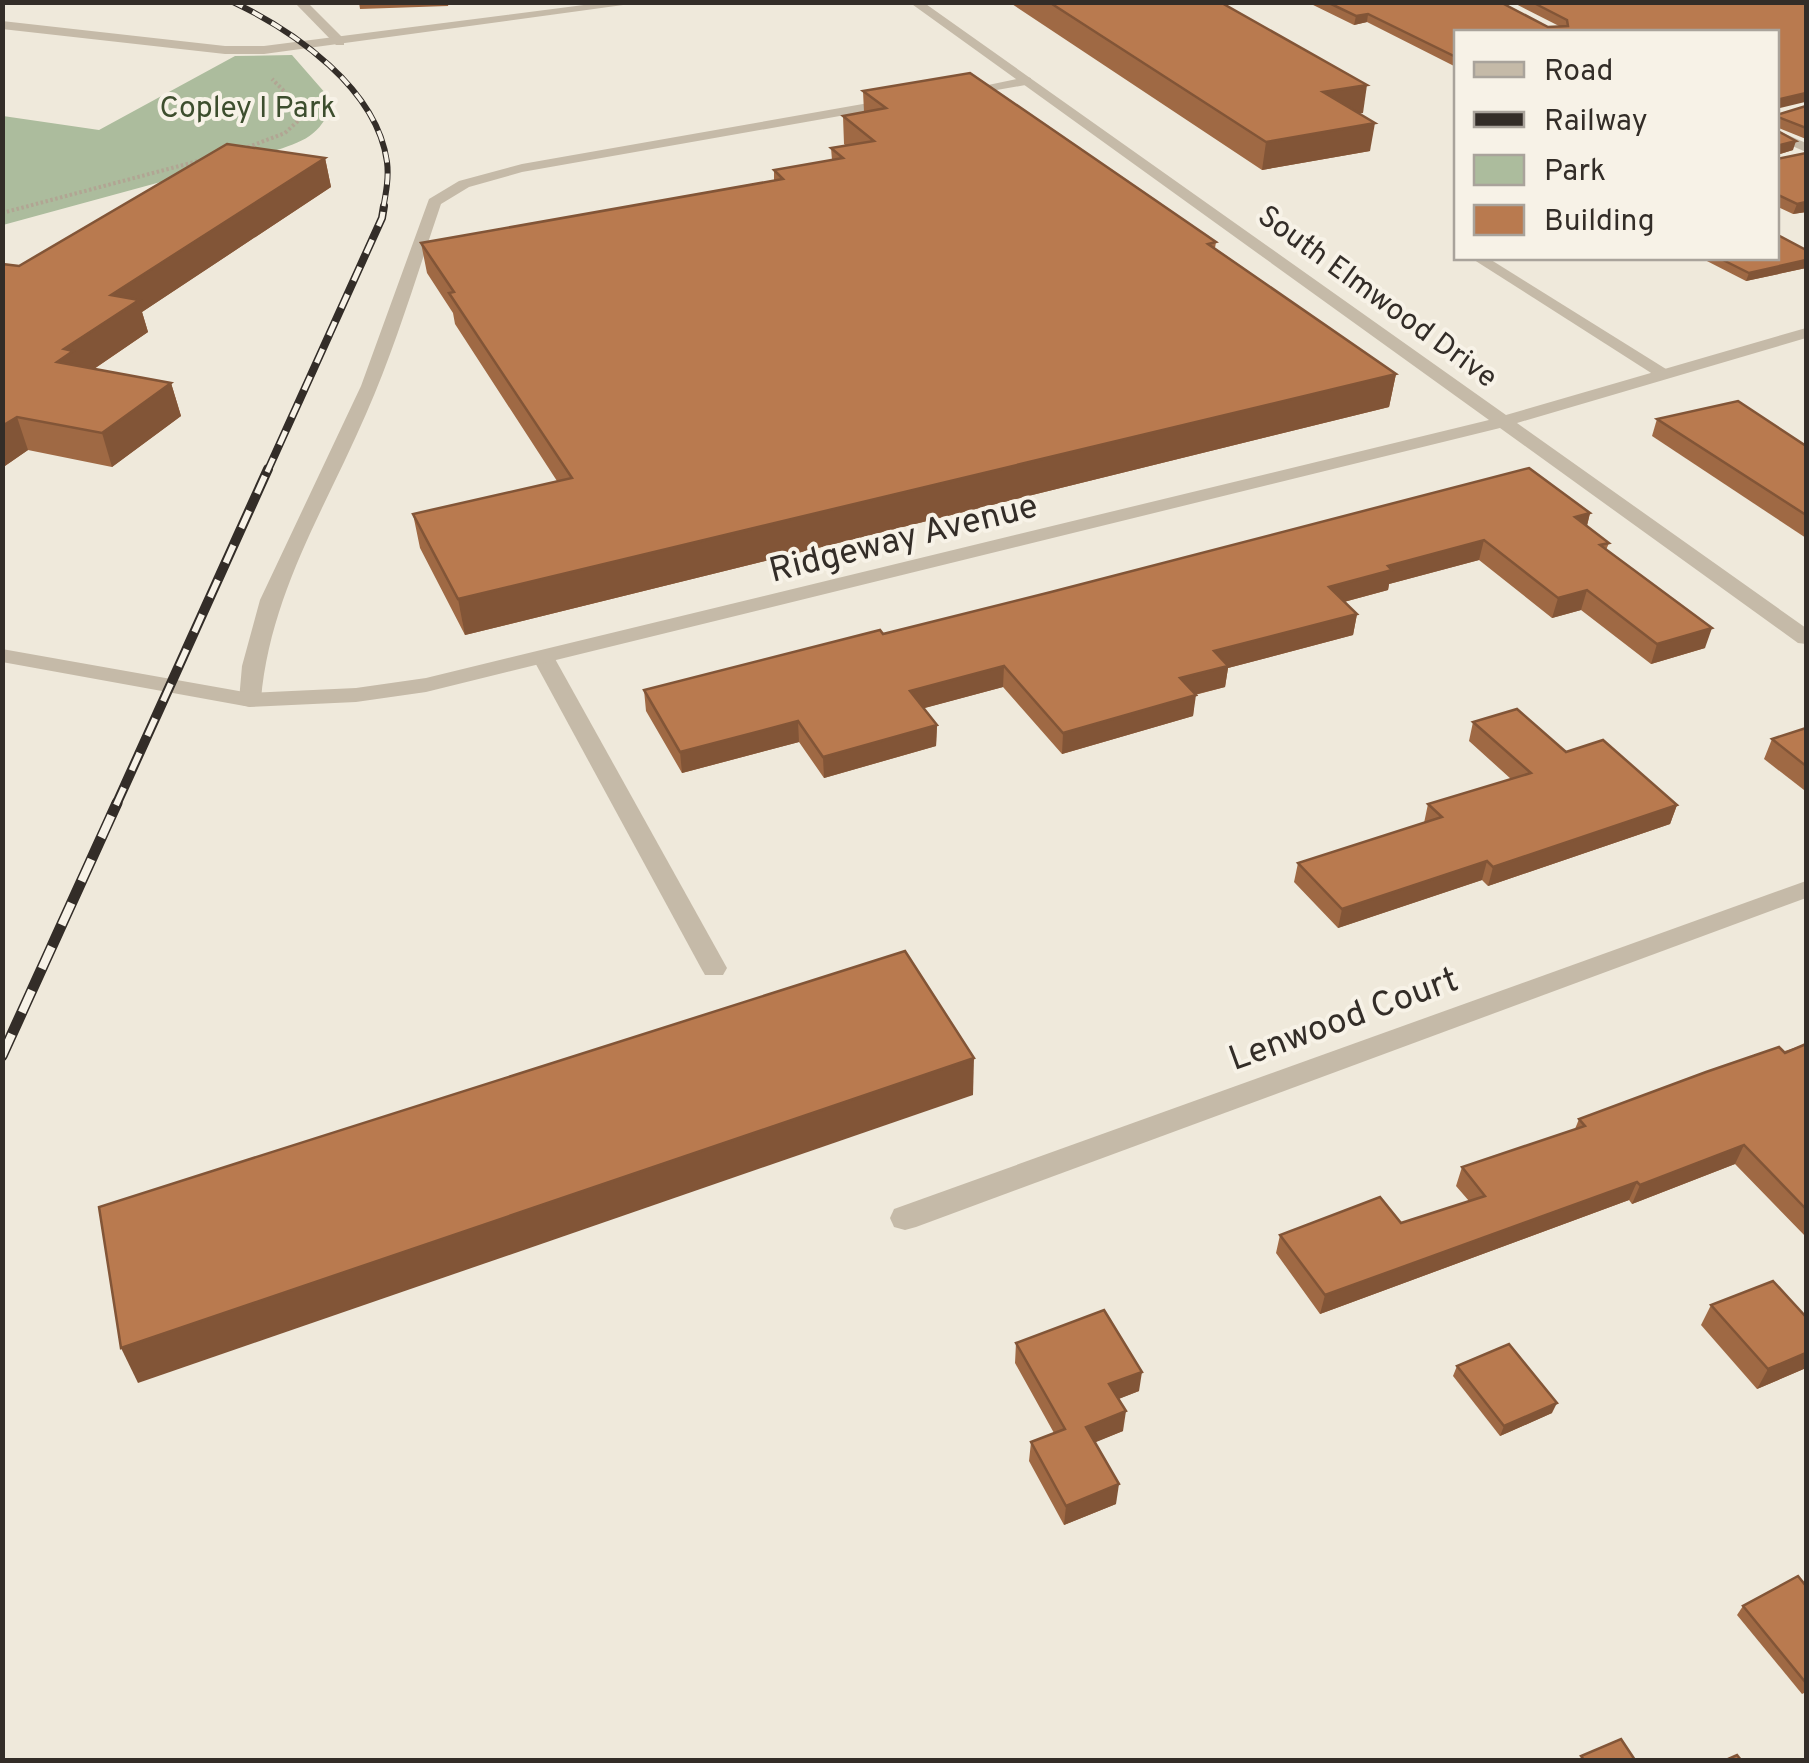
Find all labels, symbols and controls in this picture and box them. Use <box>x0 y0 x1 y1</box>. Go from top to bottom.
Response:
legend <box>1454 30 1779 260</box>
text: Road <box>1544 54 1613 91</box>
park label: Copley I Park <box>160 91 336 128</box>
text: Railway <box>1544 104 1648 141</box>
text: Park <box>1544 154 1606 191</box>
street label: South Elmwood Drive <box>1249 199 1504 397</box>
text: Building <box>1544 204 1655 241</box>
street label: Ridgeway Avenue <box>765 485 1043 595</box>
street label: Lenwood Court <box>1223 959 1465 1083</box>

